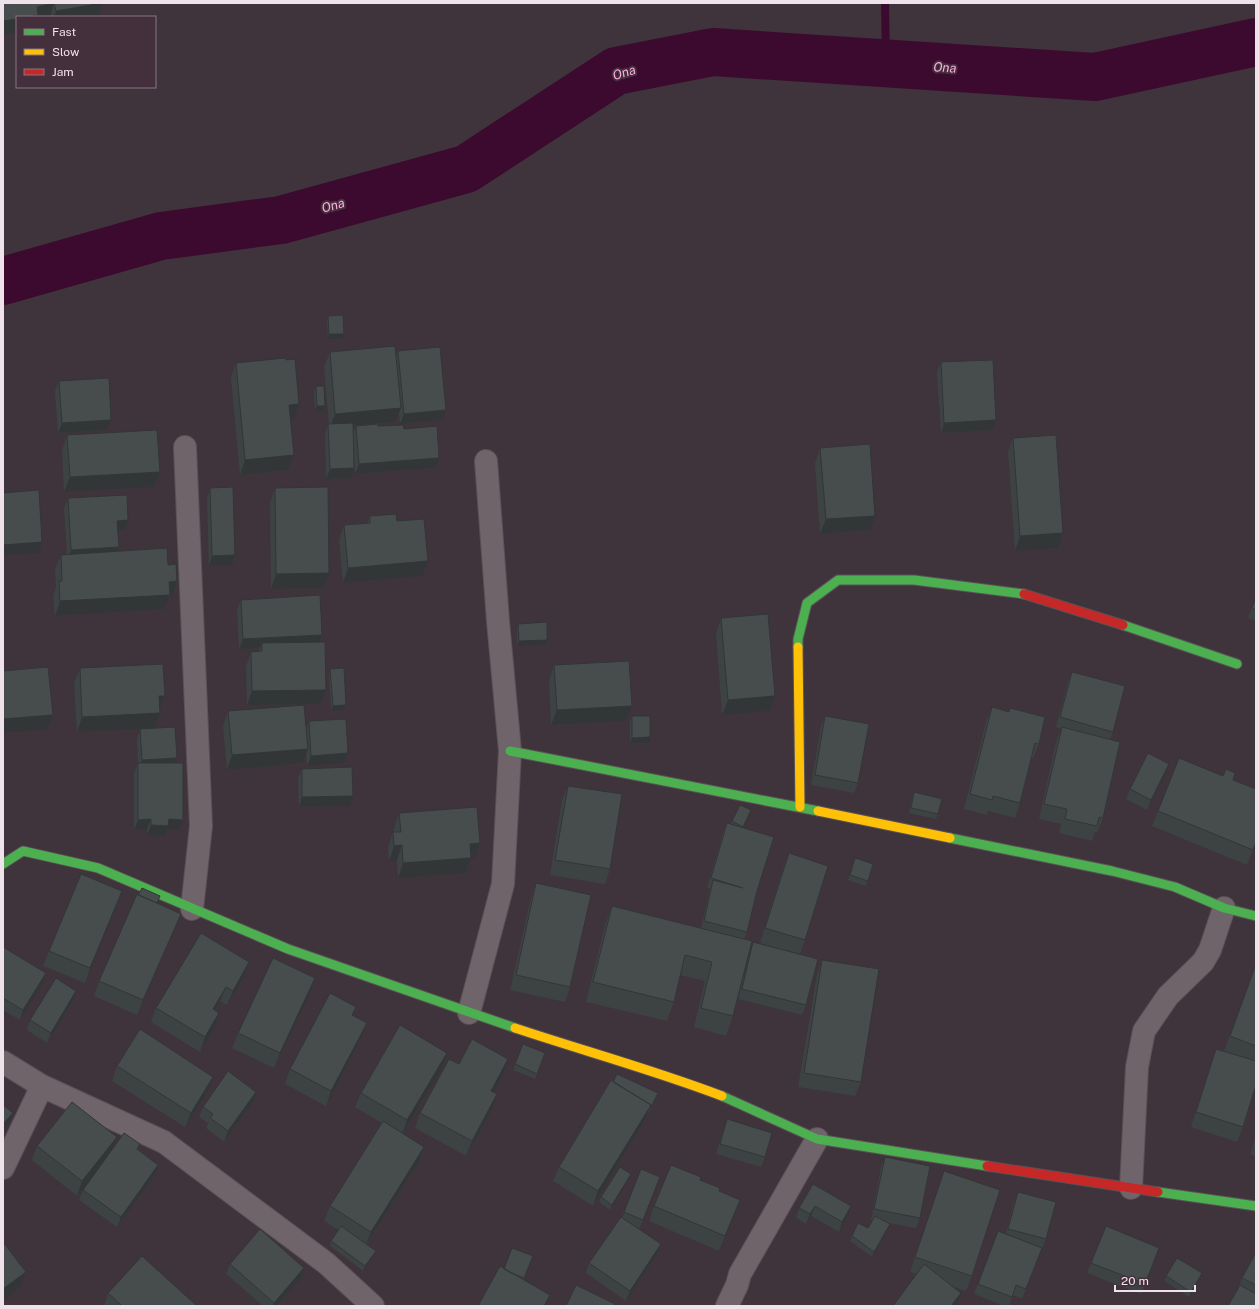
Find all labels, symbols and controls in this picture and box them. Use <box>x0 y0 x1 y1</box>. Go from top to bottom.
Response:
legend <box>16 16 156 88</box>
text: Fast <box>52 25 77 39</box>
text: Slow <box>52 45 80 59</box>
water label: Ona <box>933 59 957 76</box>
water label: Ona <box>611 62 638 83</box>
text: Jam <box>52 65 74 79</box>
water label: Ona <box>320 195 346 216</box>
scale bar <box>1115 1267 1195 1293</box>
text: 20 m <box>1121 1274 1149 1288</box>

